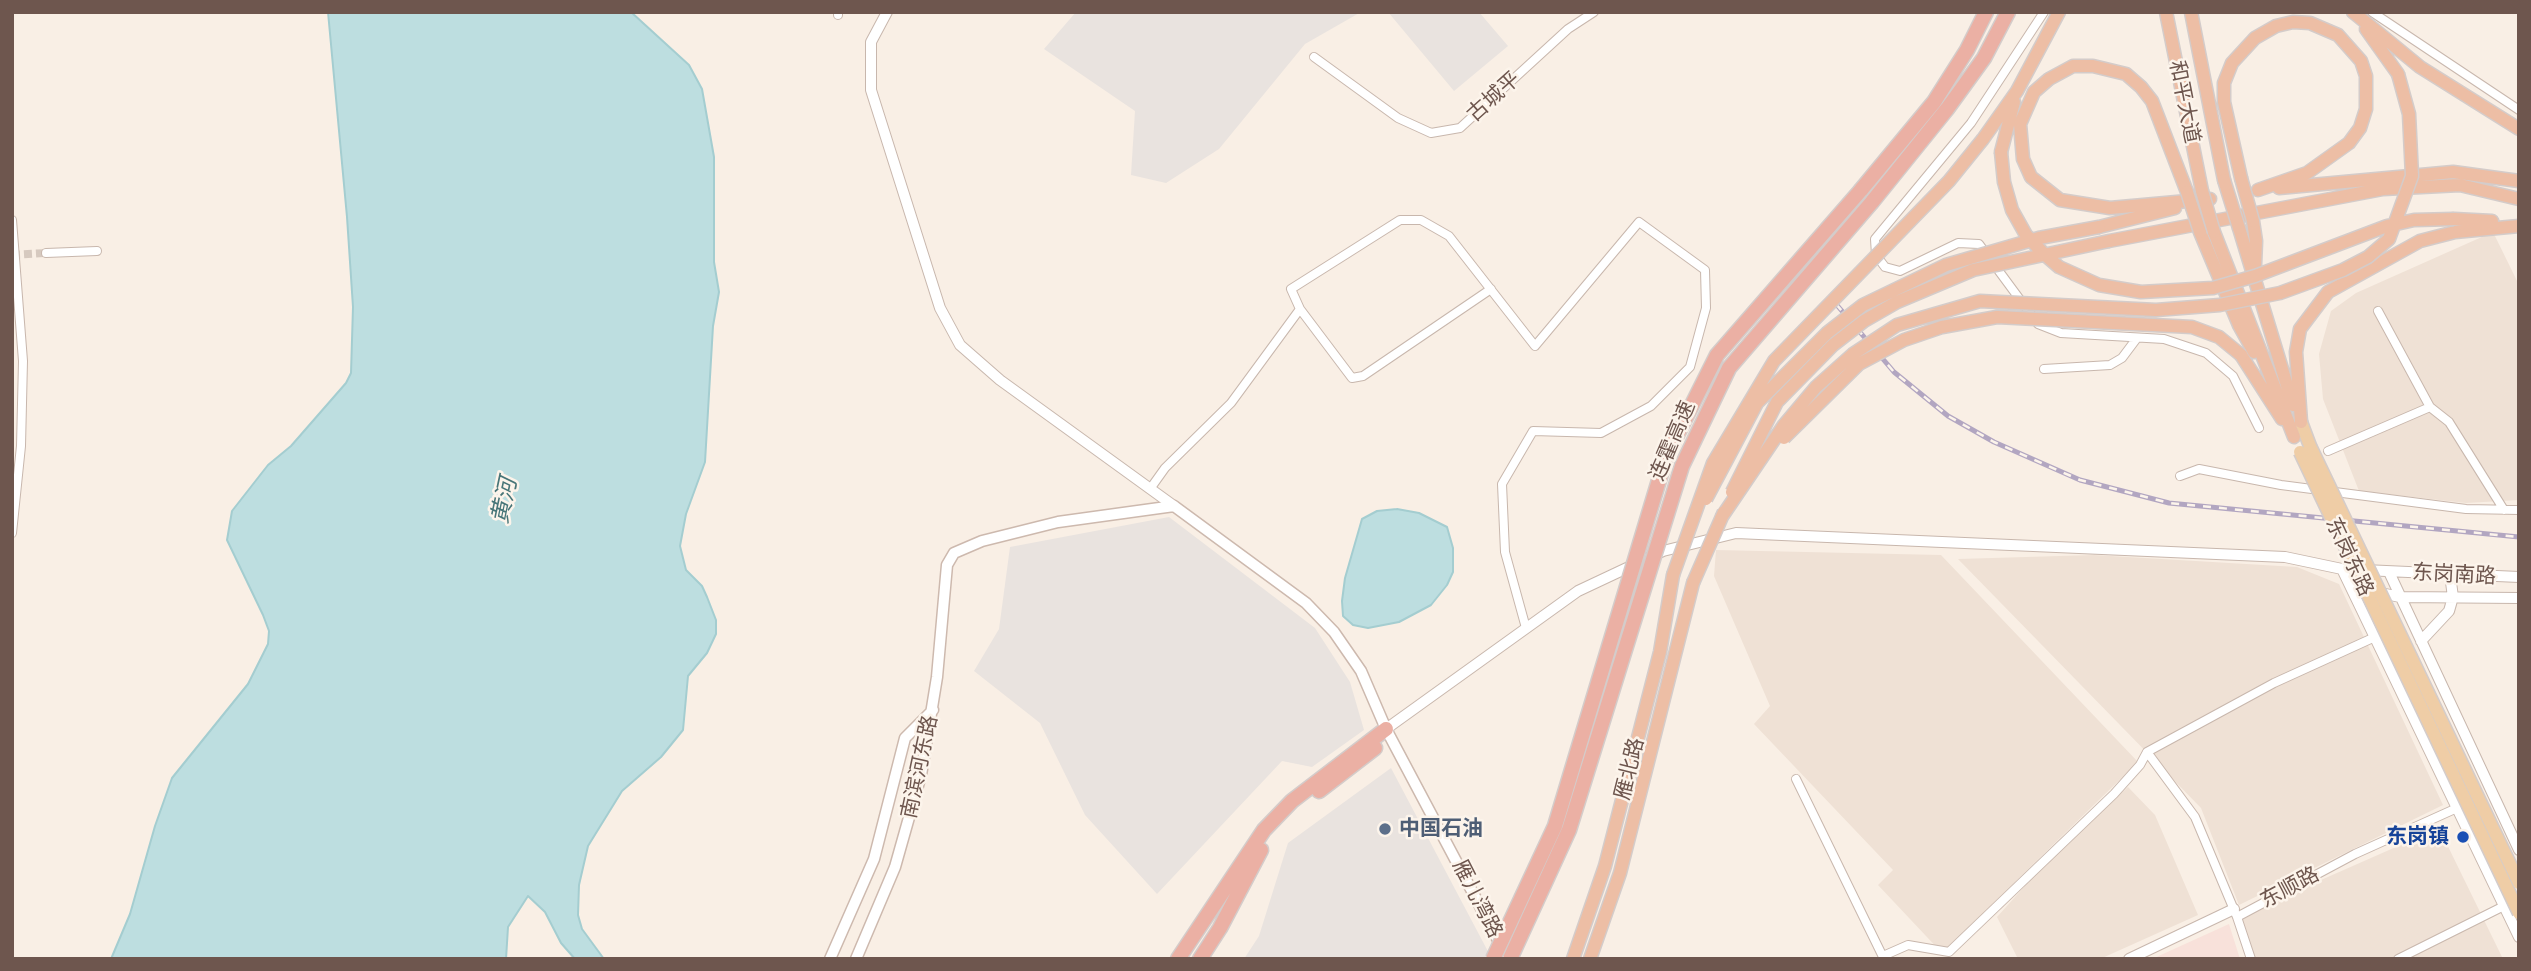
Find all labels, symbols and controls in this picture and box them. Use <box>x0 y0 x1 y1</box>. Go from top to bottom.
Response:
street label: 和平大道 <box>2164 58 2204 146</box>
street label: 古城平 <box>1462 67 1526 127</box>
street label: 连霍高速 <box>1645 397 1701 485</box>
water label: 黄河 <box>487 476 523 526</box>
street label: 东岗东路 <box>2320 514 2378 600</box>
street label: 东岗南路 <box>2411 560 2497 590</box>
street label: 南滨河东路 <box>897 713 943 821</box>
street label: 雁北路 <box>1610 735 1650 803</box>
place label: 中国石油 <box>1399 816 1483 842</box>
marker: 中国石油 <box>1377 821 1393 837</box>
place label: 东岗镇 <box>2386 824 2449 850</box>
marker: 东岗镇 <box>2455 829 2471 845</box>
street label: 雁儿湾路 <box>1447 856 1507 942</box>
street label: 东顺路 <box>2256 862 2324 914</box>

